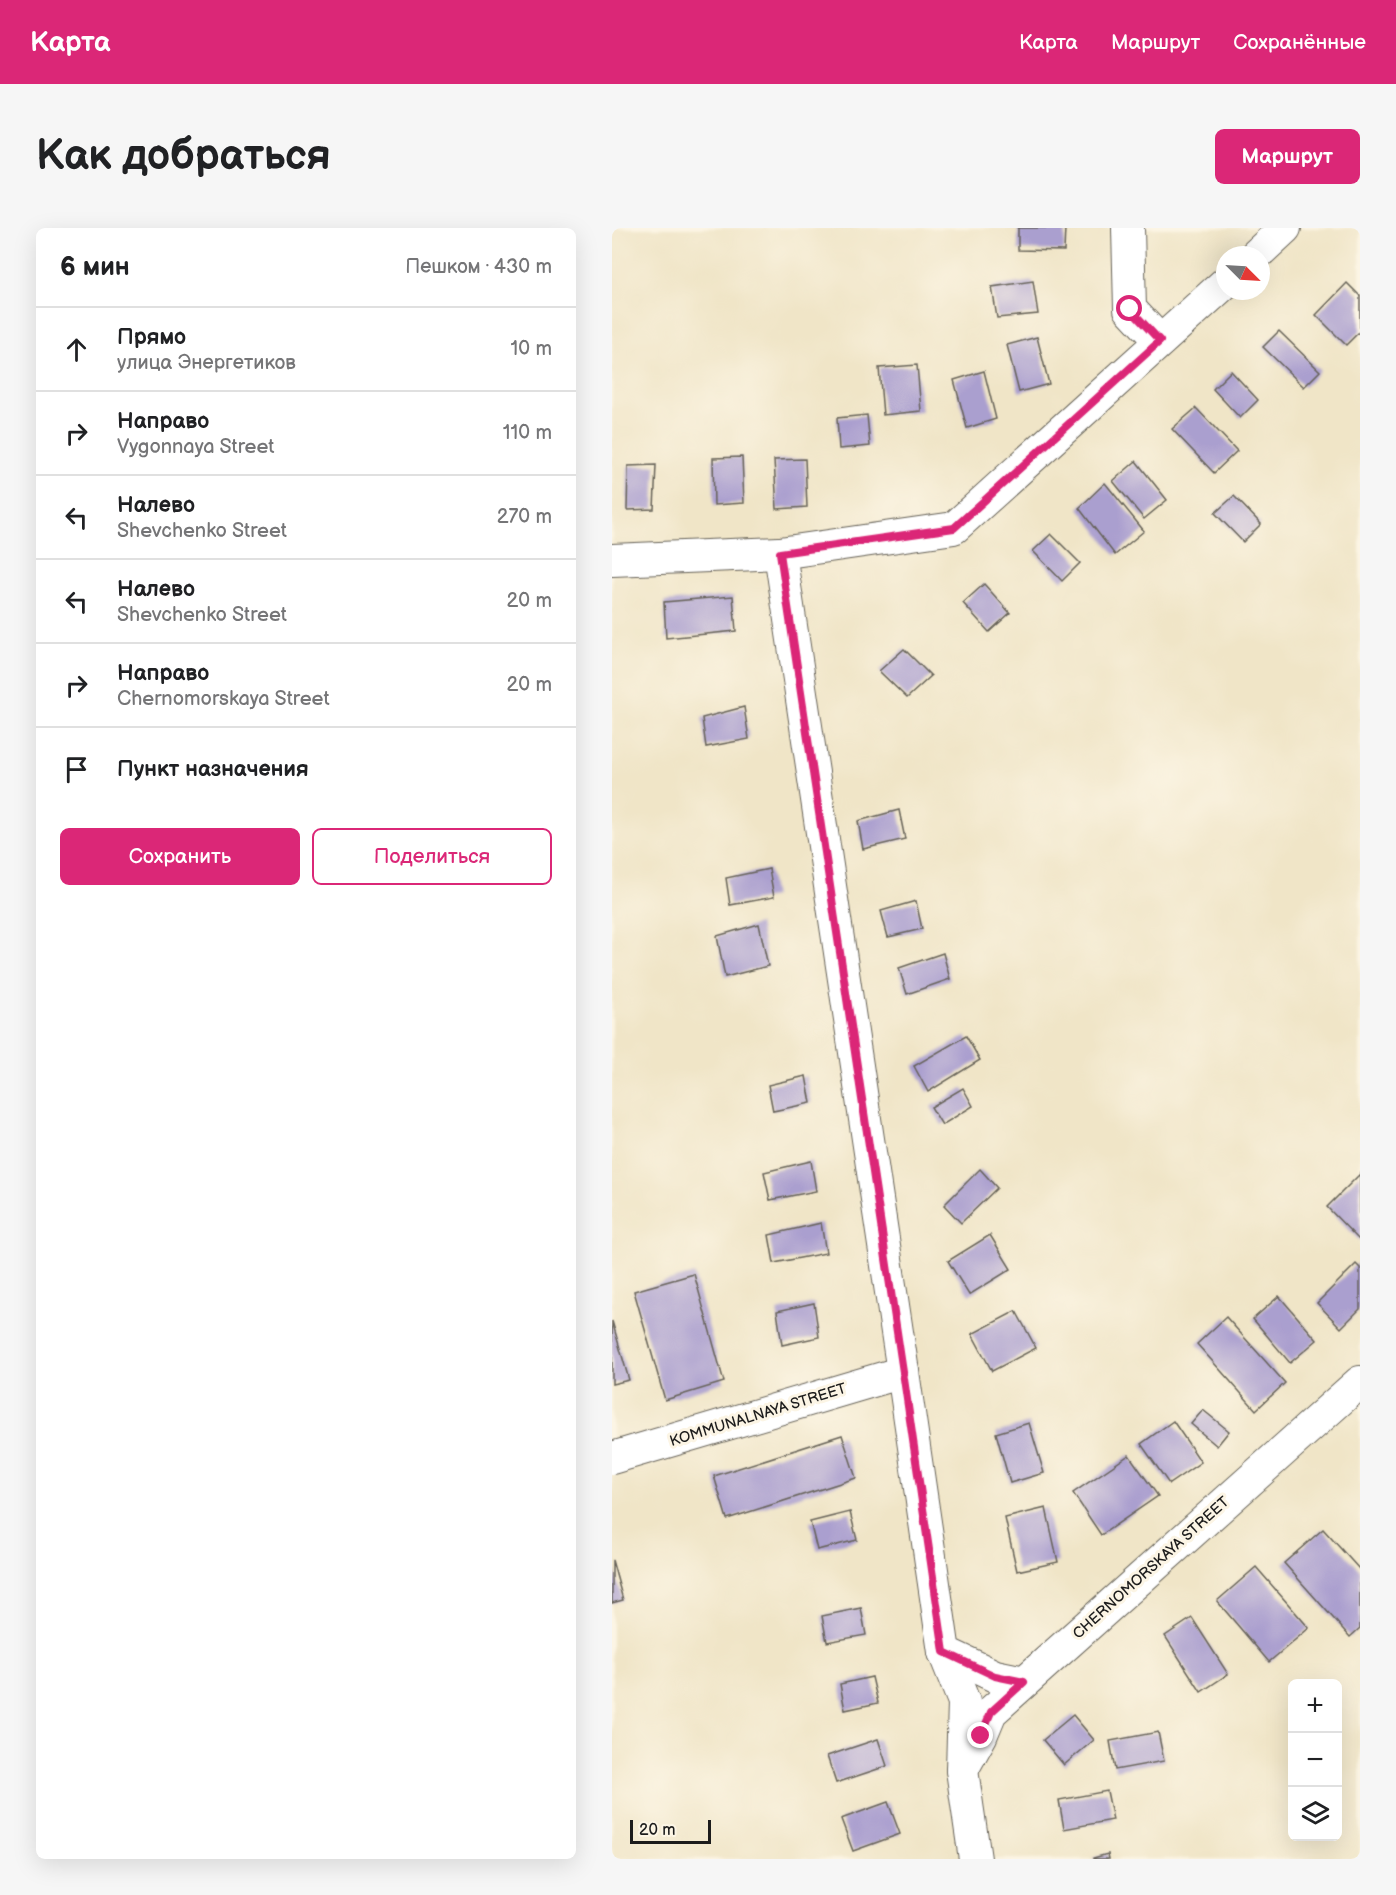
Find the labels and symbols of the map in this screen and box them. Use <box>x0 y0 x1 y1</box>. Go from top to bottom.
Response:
north arrow <box>1216 246 1270 300</box>
route start <box>1116 295 1142 321</box>
street label: KOMMUNALNAYA STREET <box>667 1379 849 1451</box>
street label: CHERNOMORSKAYA STREET <box>1069 1493 1233 1643</box>
route end <box>967 1722 993 1748</box>
scale bar <box>630 1817 711 1844</box>

